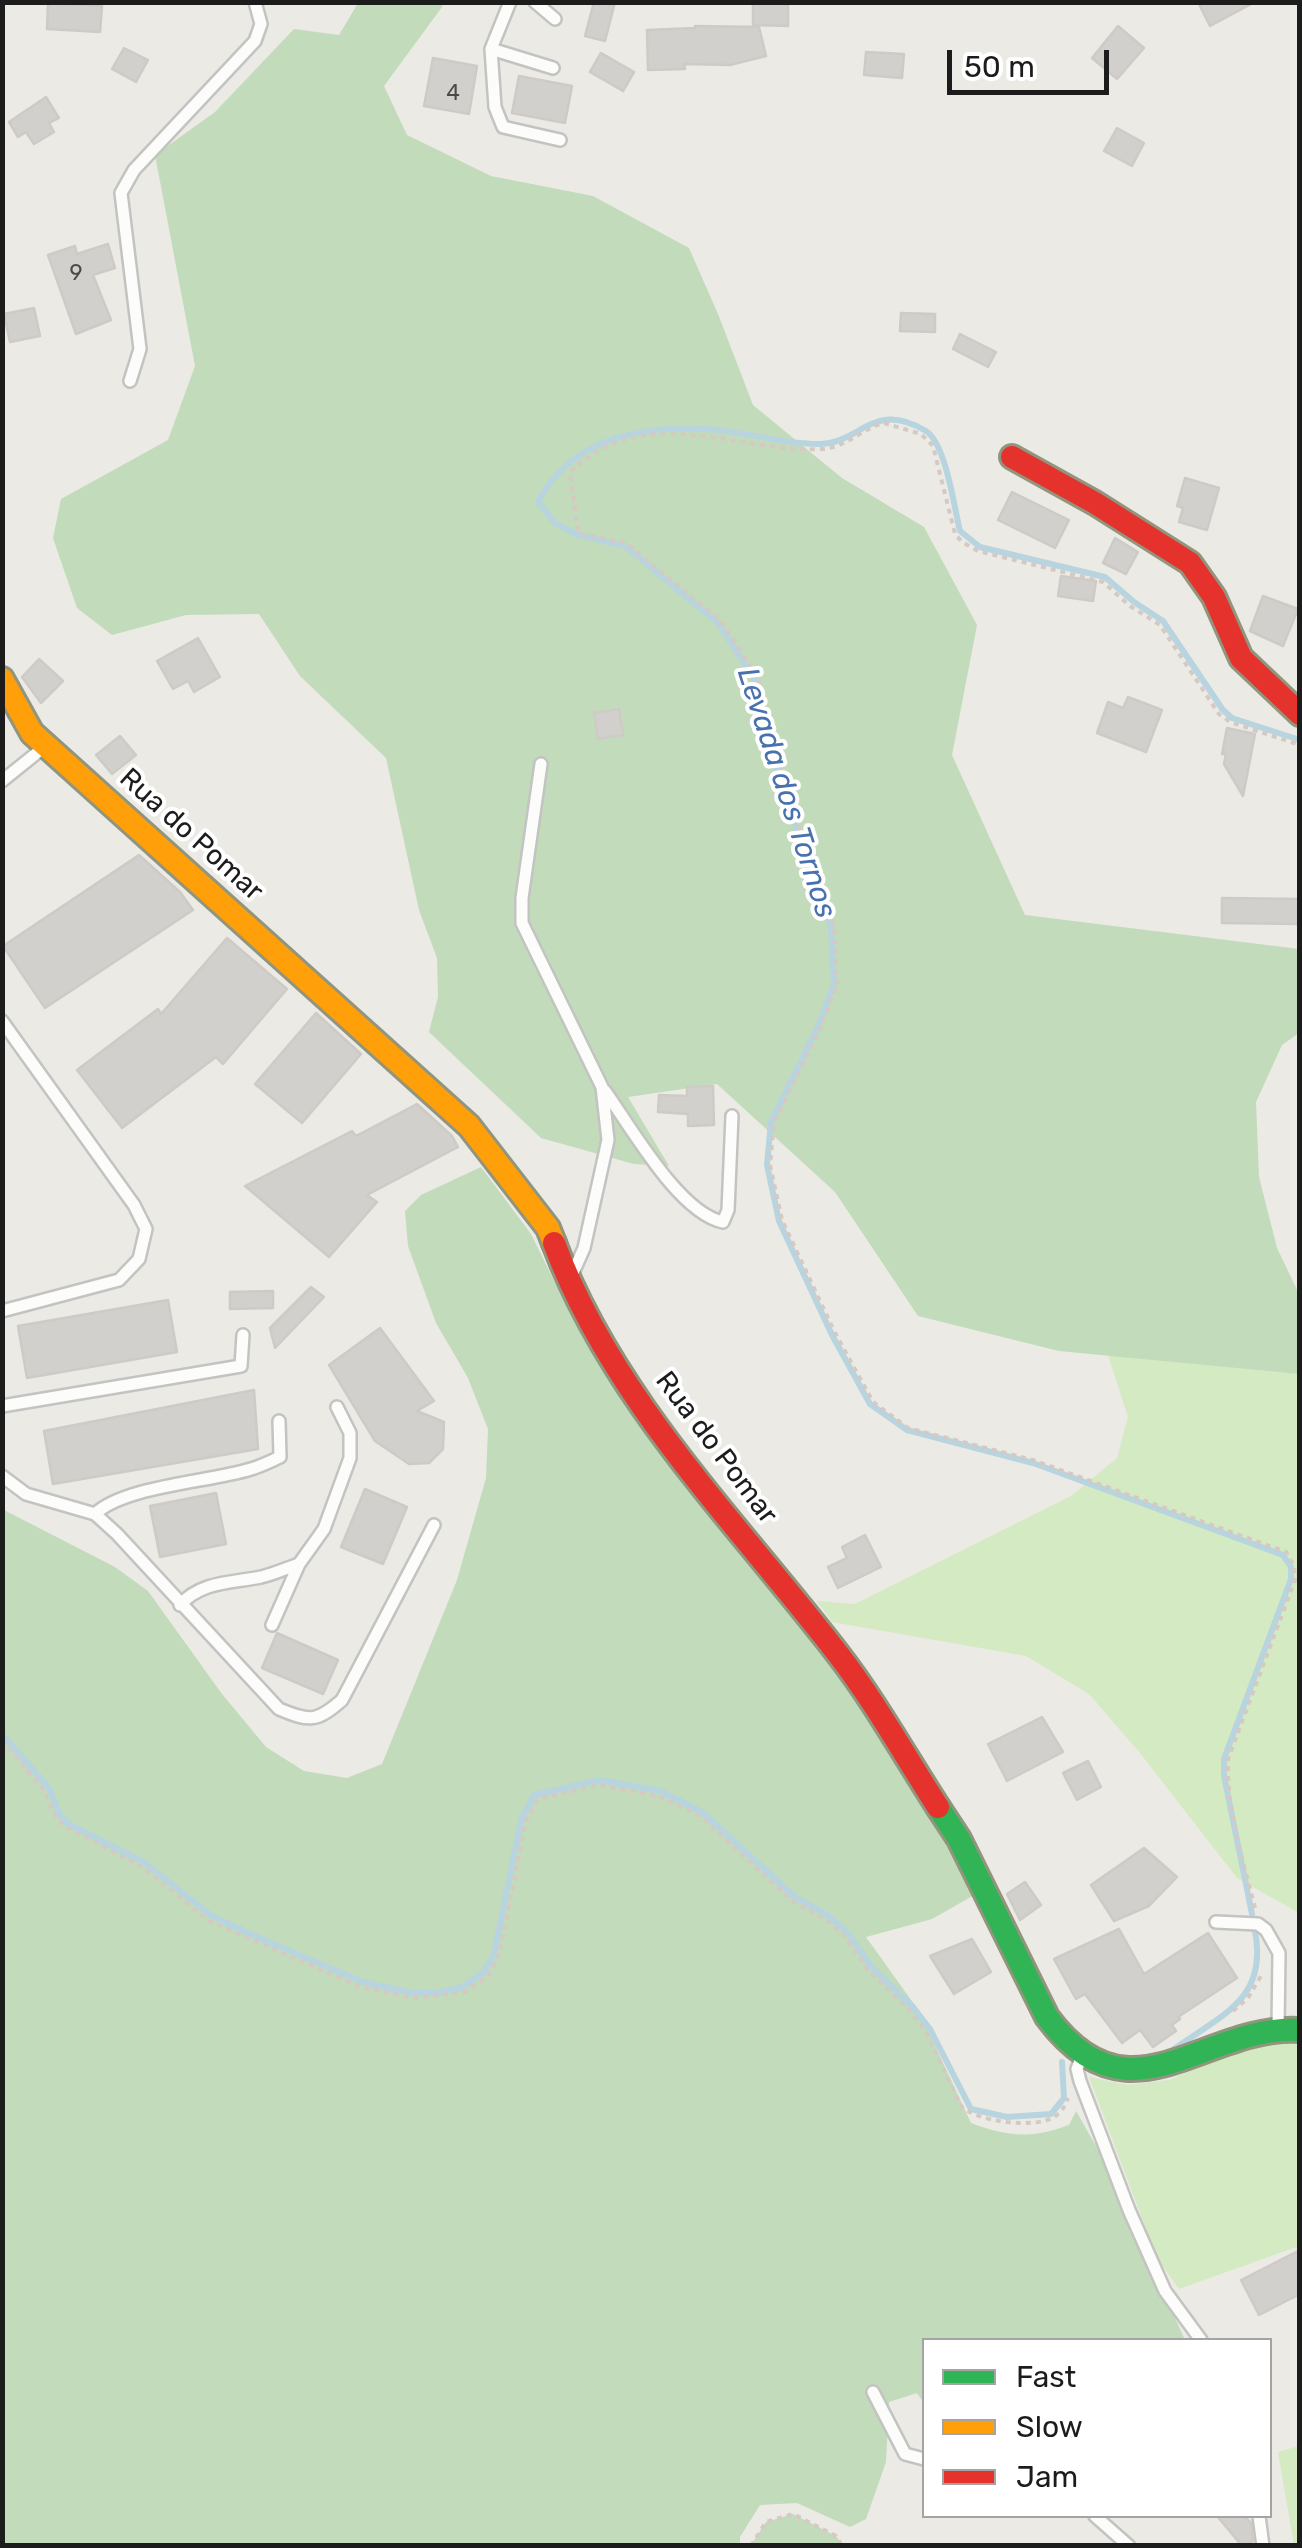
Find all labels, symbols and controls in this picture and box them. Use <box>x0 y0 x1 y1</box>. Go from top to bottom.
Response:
scale bar <box>952 30 1114 92</box>
text: 50 m <box>964 49 1035 85</box>
house number: 4 <box>446 81 460 107</box>
house number: 9 <box>69 261 83 287</box>
water label: Levada dos Tornos <box>729 663 843 923</box>
street label: Rua do Pomar <box>112 762 270 908</box>
street label: Rua do Pomar <box>648 1365 784 1531</box>
legend <box>922 2338 1272 2518</box>
text: Fast <box>1016 2359 1076 2395</box>
text: Slow <box>1016 2409 1083 2445</box>
text: Jam <box>1016 2459 1078 2495</box>

